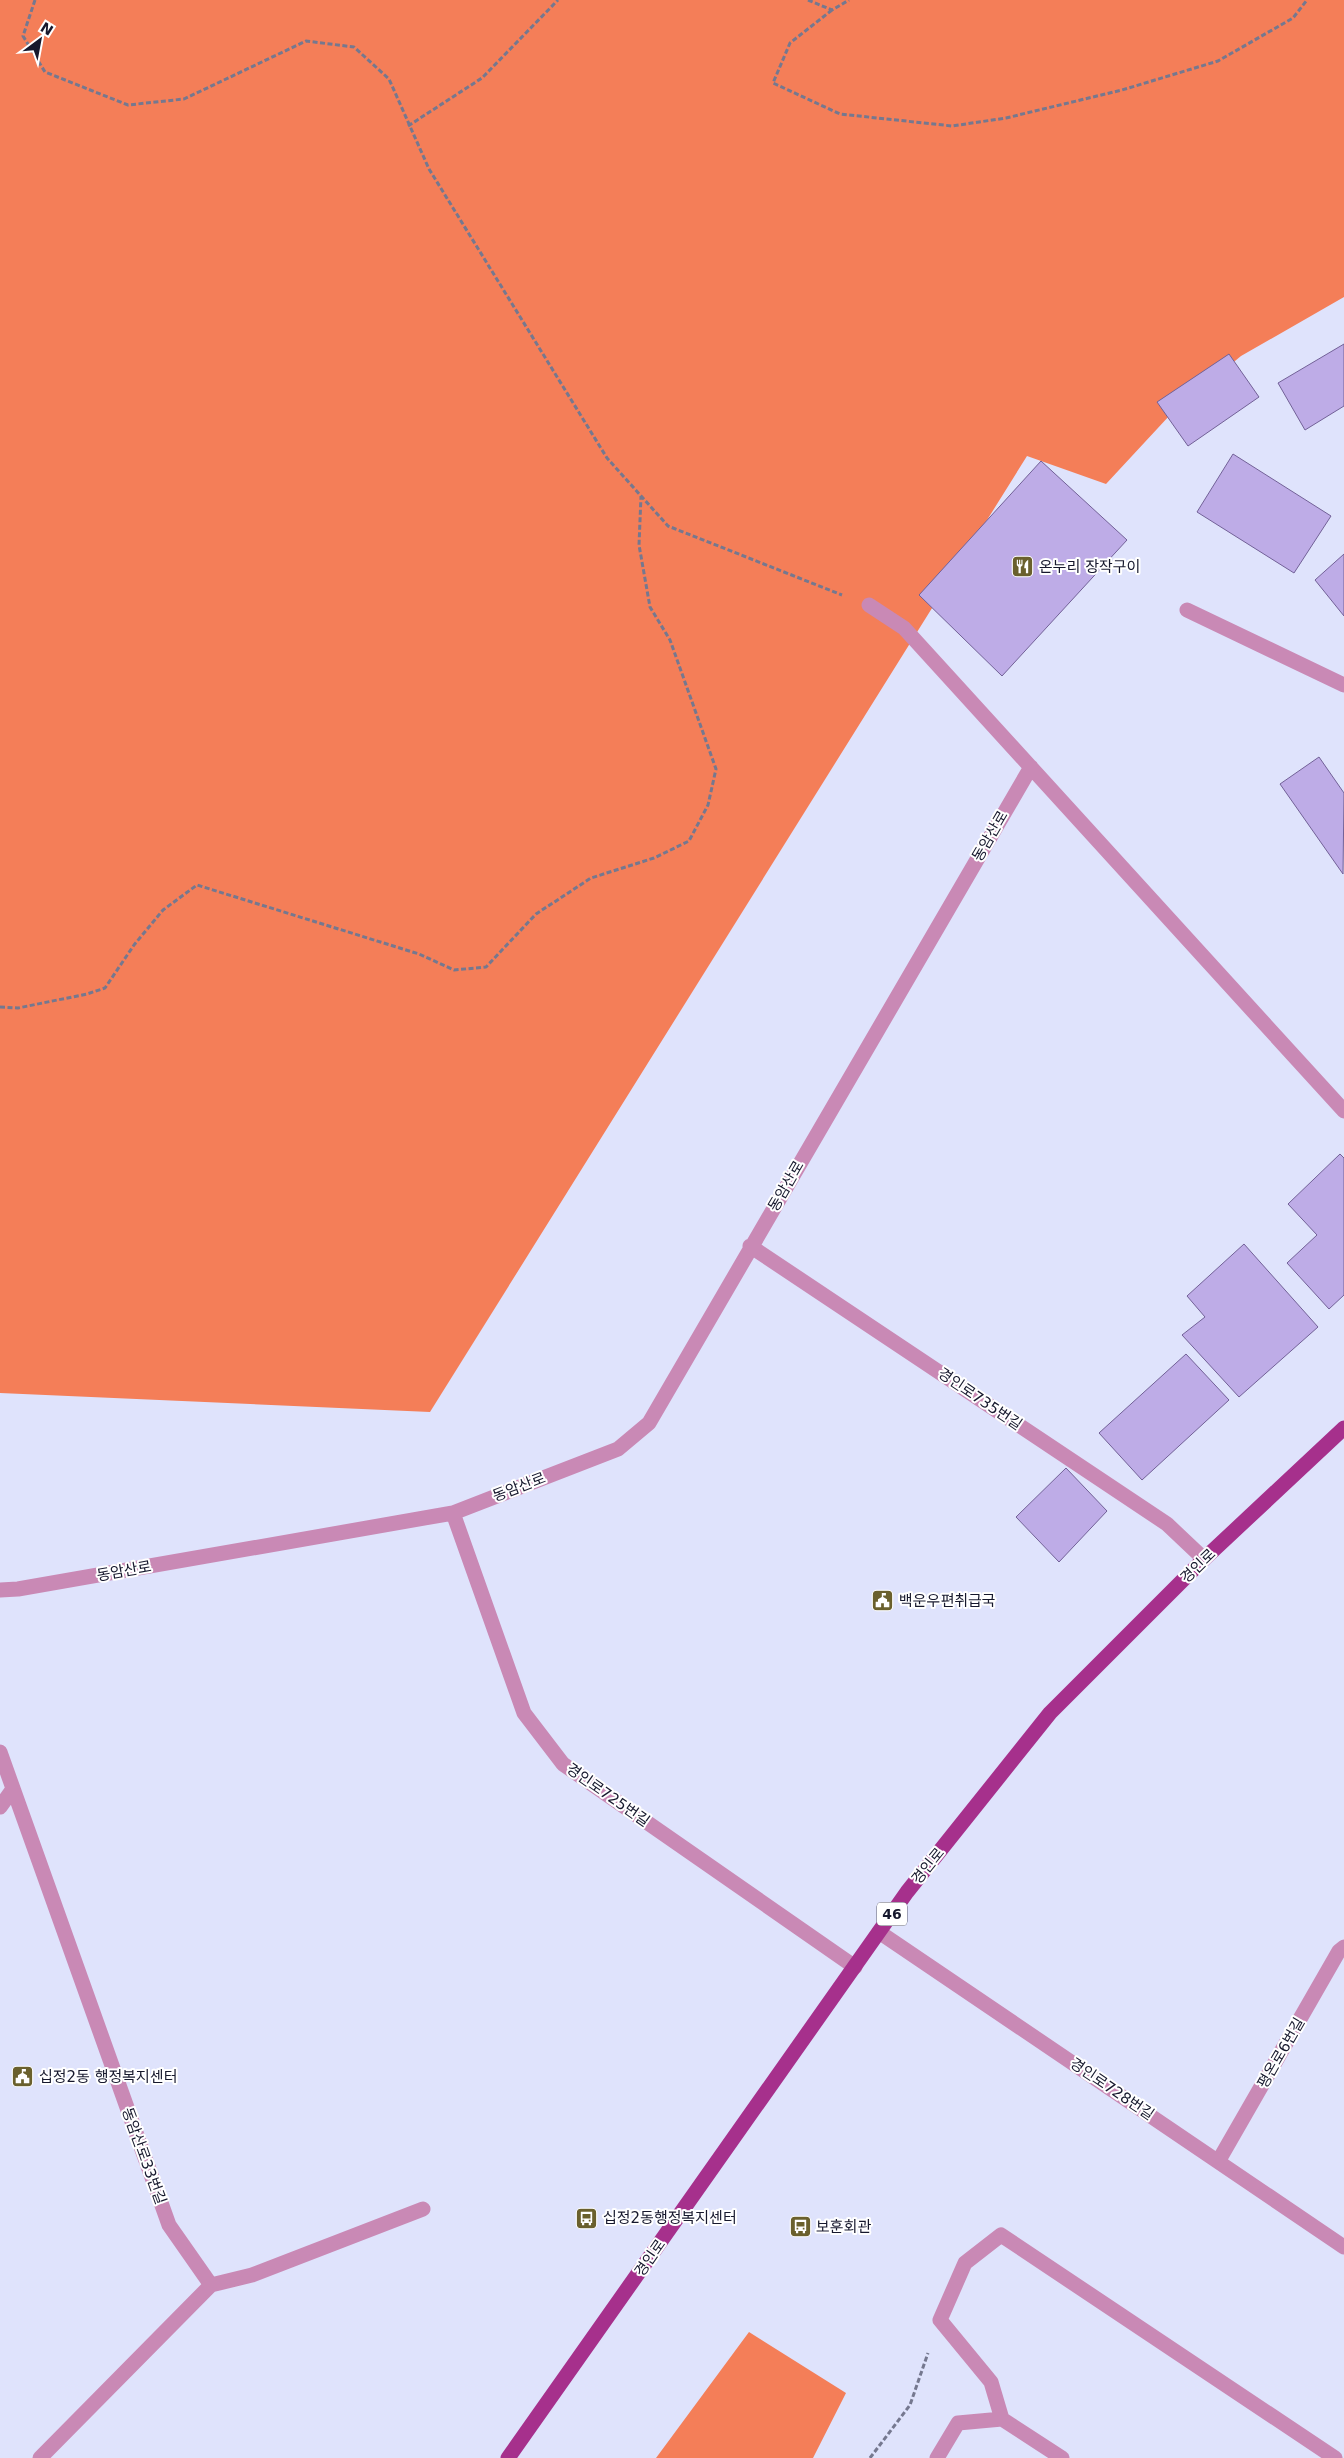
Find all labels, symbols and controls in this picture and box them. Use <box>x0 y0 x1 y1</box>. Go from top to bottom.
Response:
north arrow <box>15 15 65 65</box>
text: N <box>38 19 56 39</box>
restaurant icon: 온누리 장작구이 <box>1011 555 1035 579</box>
place label: 온누리 장작구이 <box>1039 558 1140 576</box>
street label: 동암산로 <box>968 808 1012 864</box>
street label: 동암산로 <box>764 1158 808 1214</box>
street label: 경인로735번길 <box>934 1364 1026 1434</box>
street label: 동암산로 <box>490 1469 548 1505</box>
street label: 경인로 <box>1177 1545 1219 1587</box>
street label: 동암산로 <box>95 1557 153 1585</box>
public building icon: 백운우편취급국 <box>871 1589 895 1613</box>
place label: 백운우편취급국 <box>899 1592 996 1610</box>
street label: 경인로725번길 <box>563 1760 653 1830</box>
street label: 경인로 <box>908 1844 948 1888</box>
road number: 46 <box>877 1902 907 1926</box>
street label: 평온로6번길 <box>1254 2014 1308 2092</box>
street label: 경인로728번길 <box>1066 2054 1158 2124</box>
public building icon: 십정2동 행정복지센터 <box>11 2065 35 2089</box>
place label: 십정2동 행정복지센터 <box>39 2068 178 2086</box>
street label: 동암산로33번길 <box>118 2105 170 2207</box>
bus stop icon: 십정2동행정복지센터 <box>575 2206 599 2230</box>
place label: 십정2동행정복지센터 <box>603 2209 737 2227</box>
bus stop icon: 보훈회관 <box>788 2215 812 2239</box>
place label: 보훈회관 <box>816 2218 871 2236</box>
street label: 경인로 <box>631 2236 669 2280</box>

